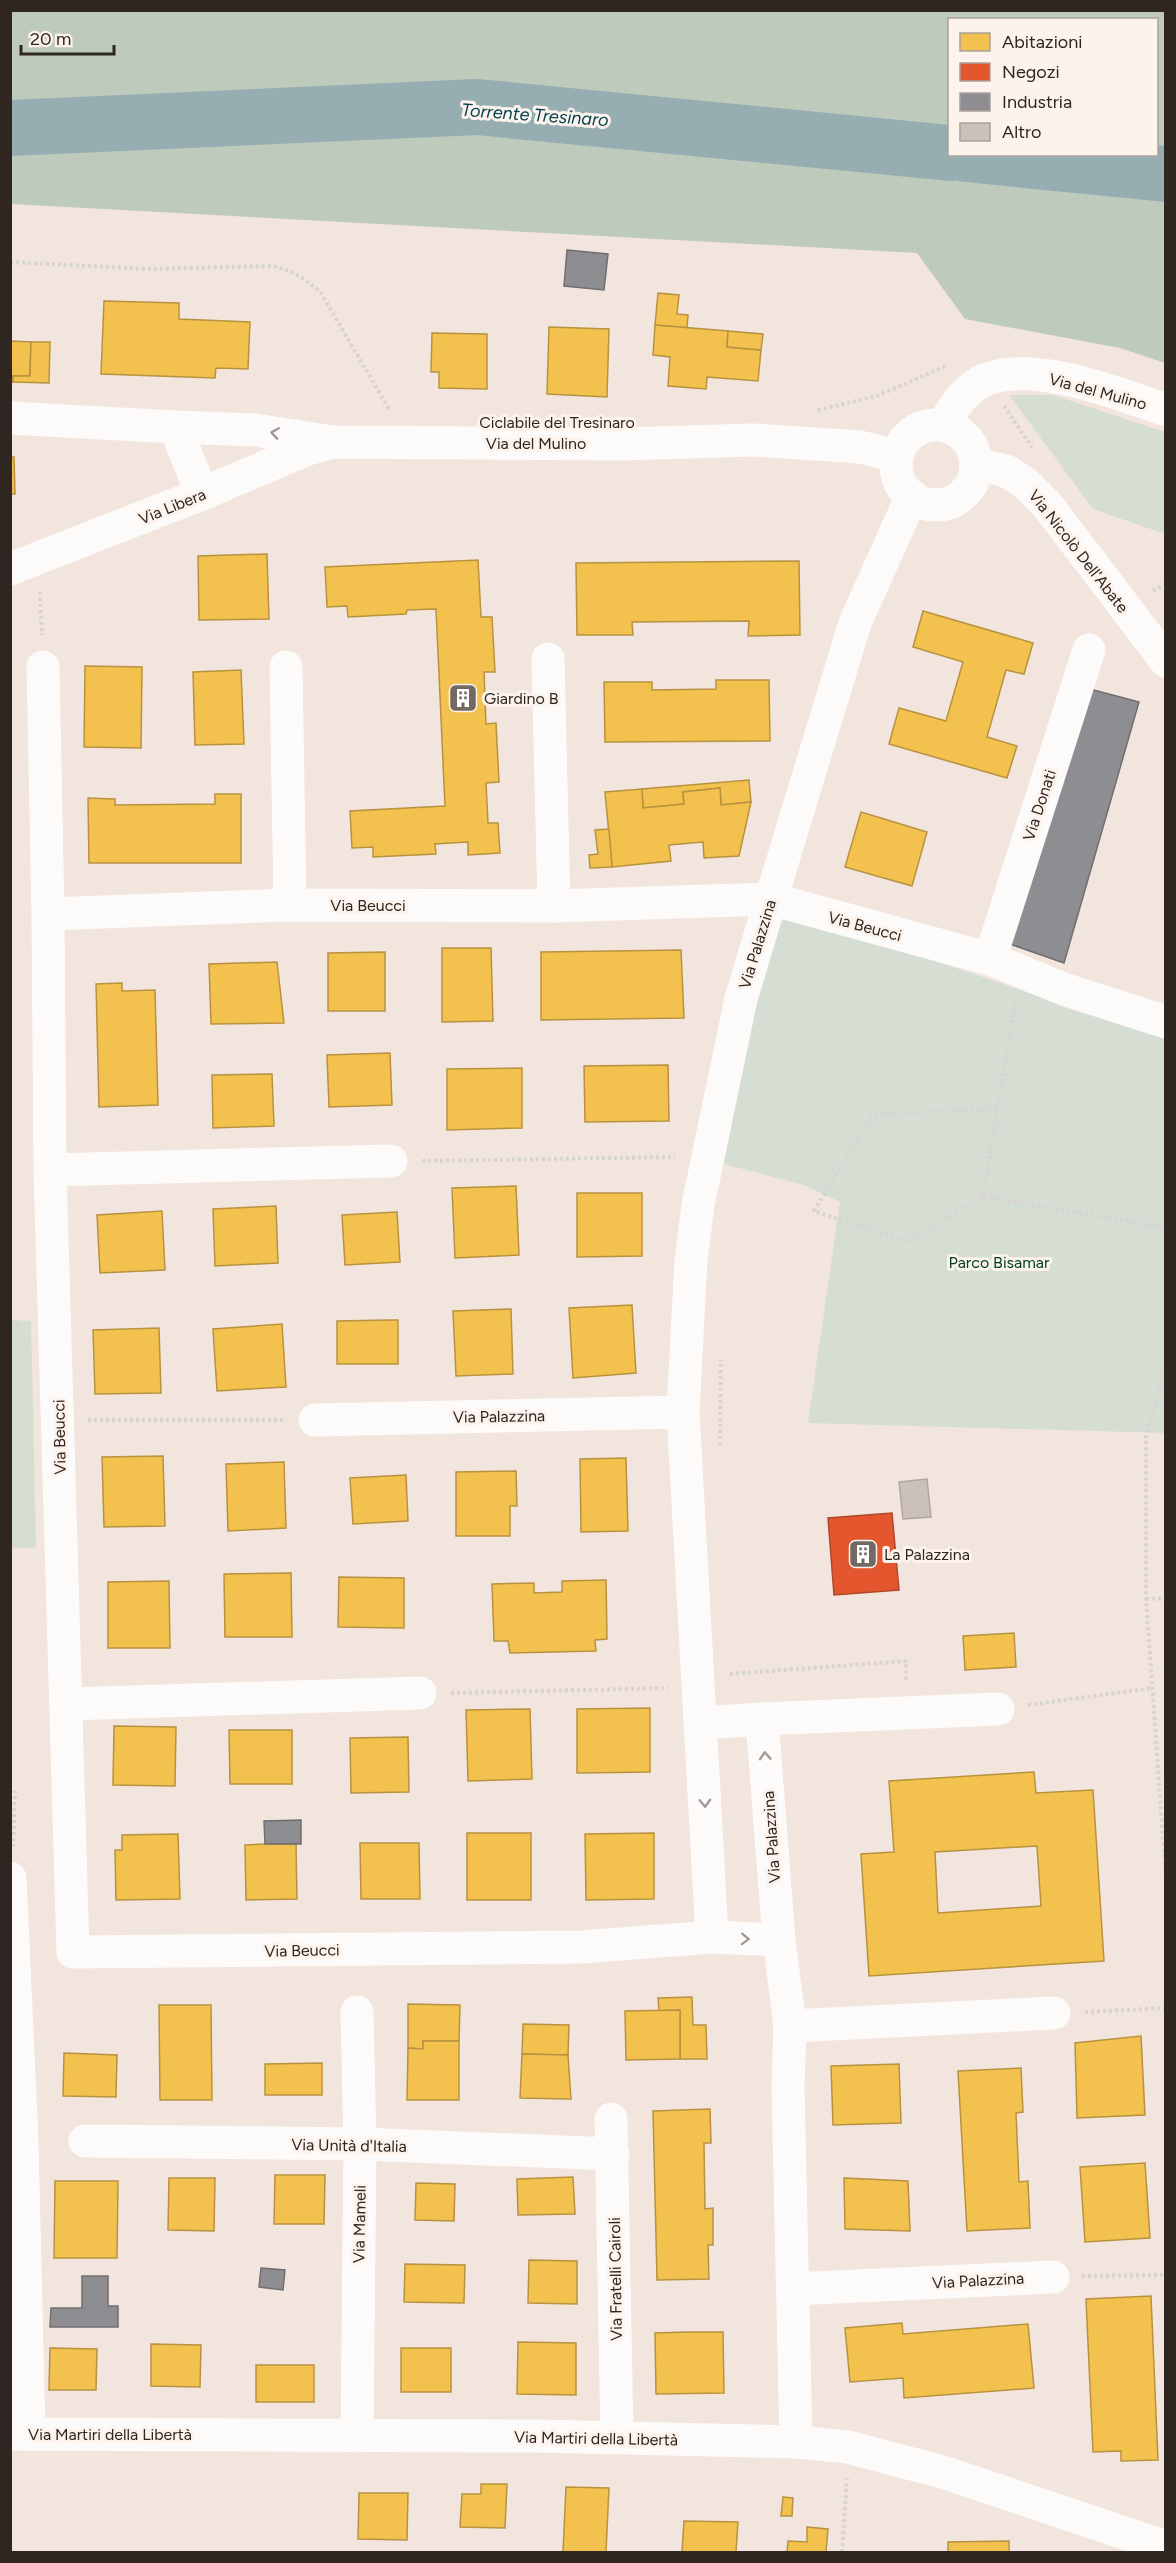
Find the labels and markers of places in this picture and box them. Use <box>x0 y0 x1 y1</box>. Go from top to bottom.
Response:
building icon: Giardino B <box>447 682 479 714</box>
place label: Giardino B <box>484 689 559 708</box>
building icon: La Palazzina <box>847 1538 879 1570</box>
place label: La Palazzina <box>884 1545 970 1564</box>

